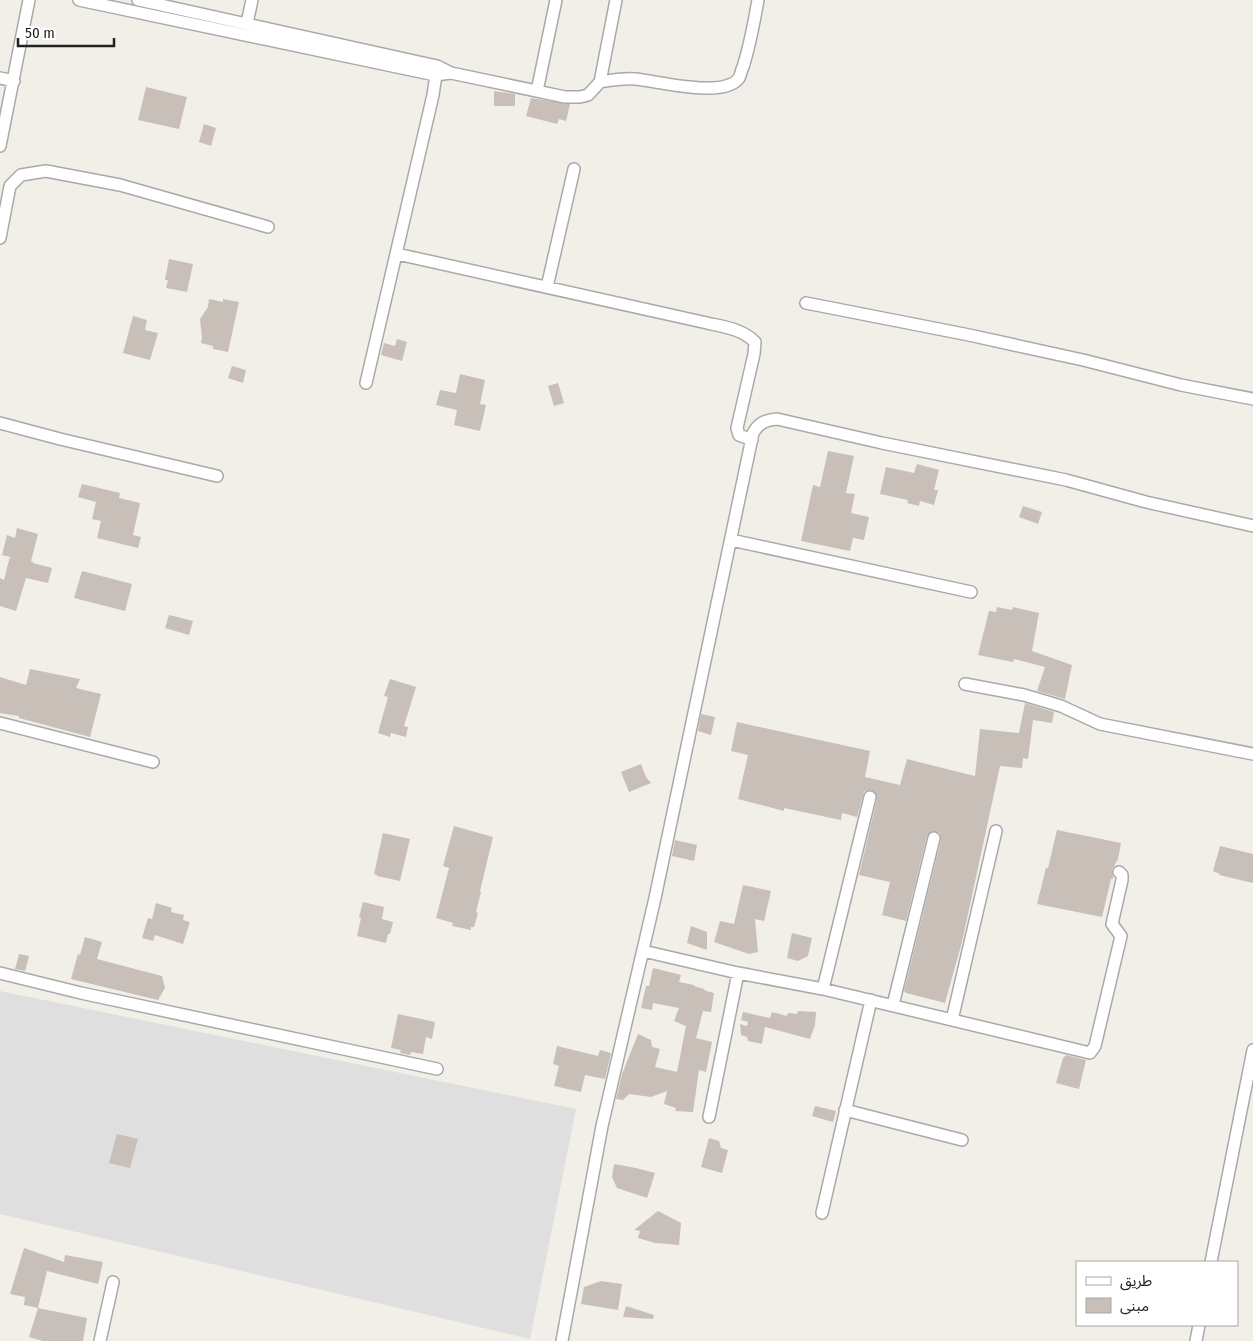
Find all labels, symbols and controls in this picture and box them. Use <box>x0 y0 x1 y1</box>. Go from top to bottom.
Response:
scale bar <box>18 15 114 47</box>
text: 50 m <box>25 24 55 42</box>
legend <box>1076 1261 1238 1326</box>
text: طريق <box>1120 1272 1152 1291</box>
text: مبنى <box>1120 1297 1149 1315</box>

